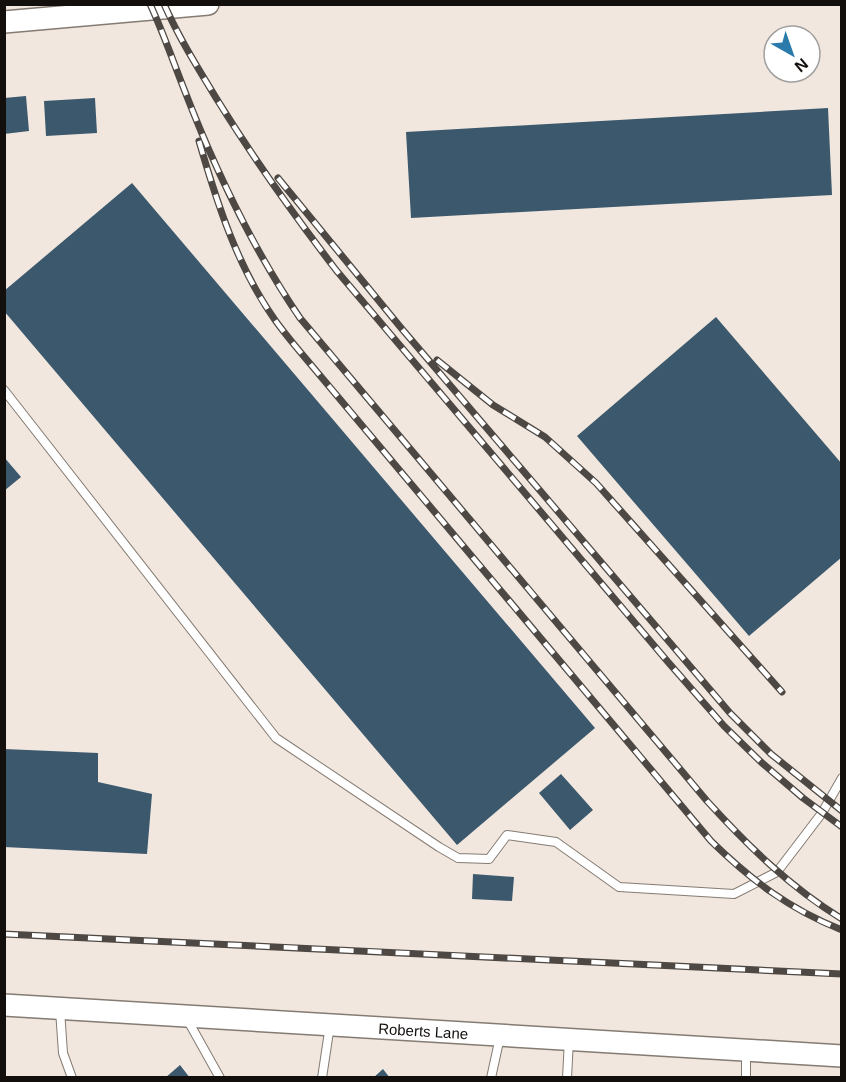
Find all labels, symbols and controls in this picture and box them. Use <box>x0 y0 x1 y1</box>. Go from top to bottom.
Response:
north arrow <box>762 24 822 84</box>
text: N <box>791 55 811 75</box>
street label: Roberts Lane <box>378 1019 469 1042</box>

